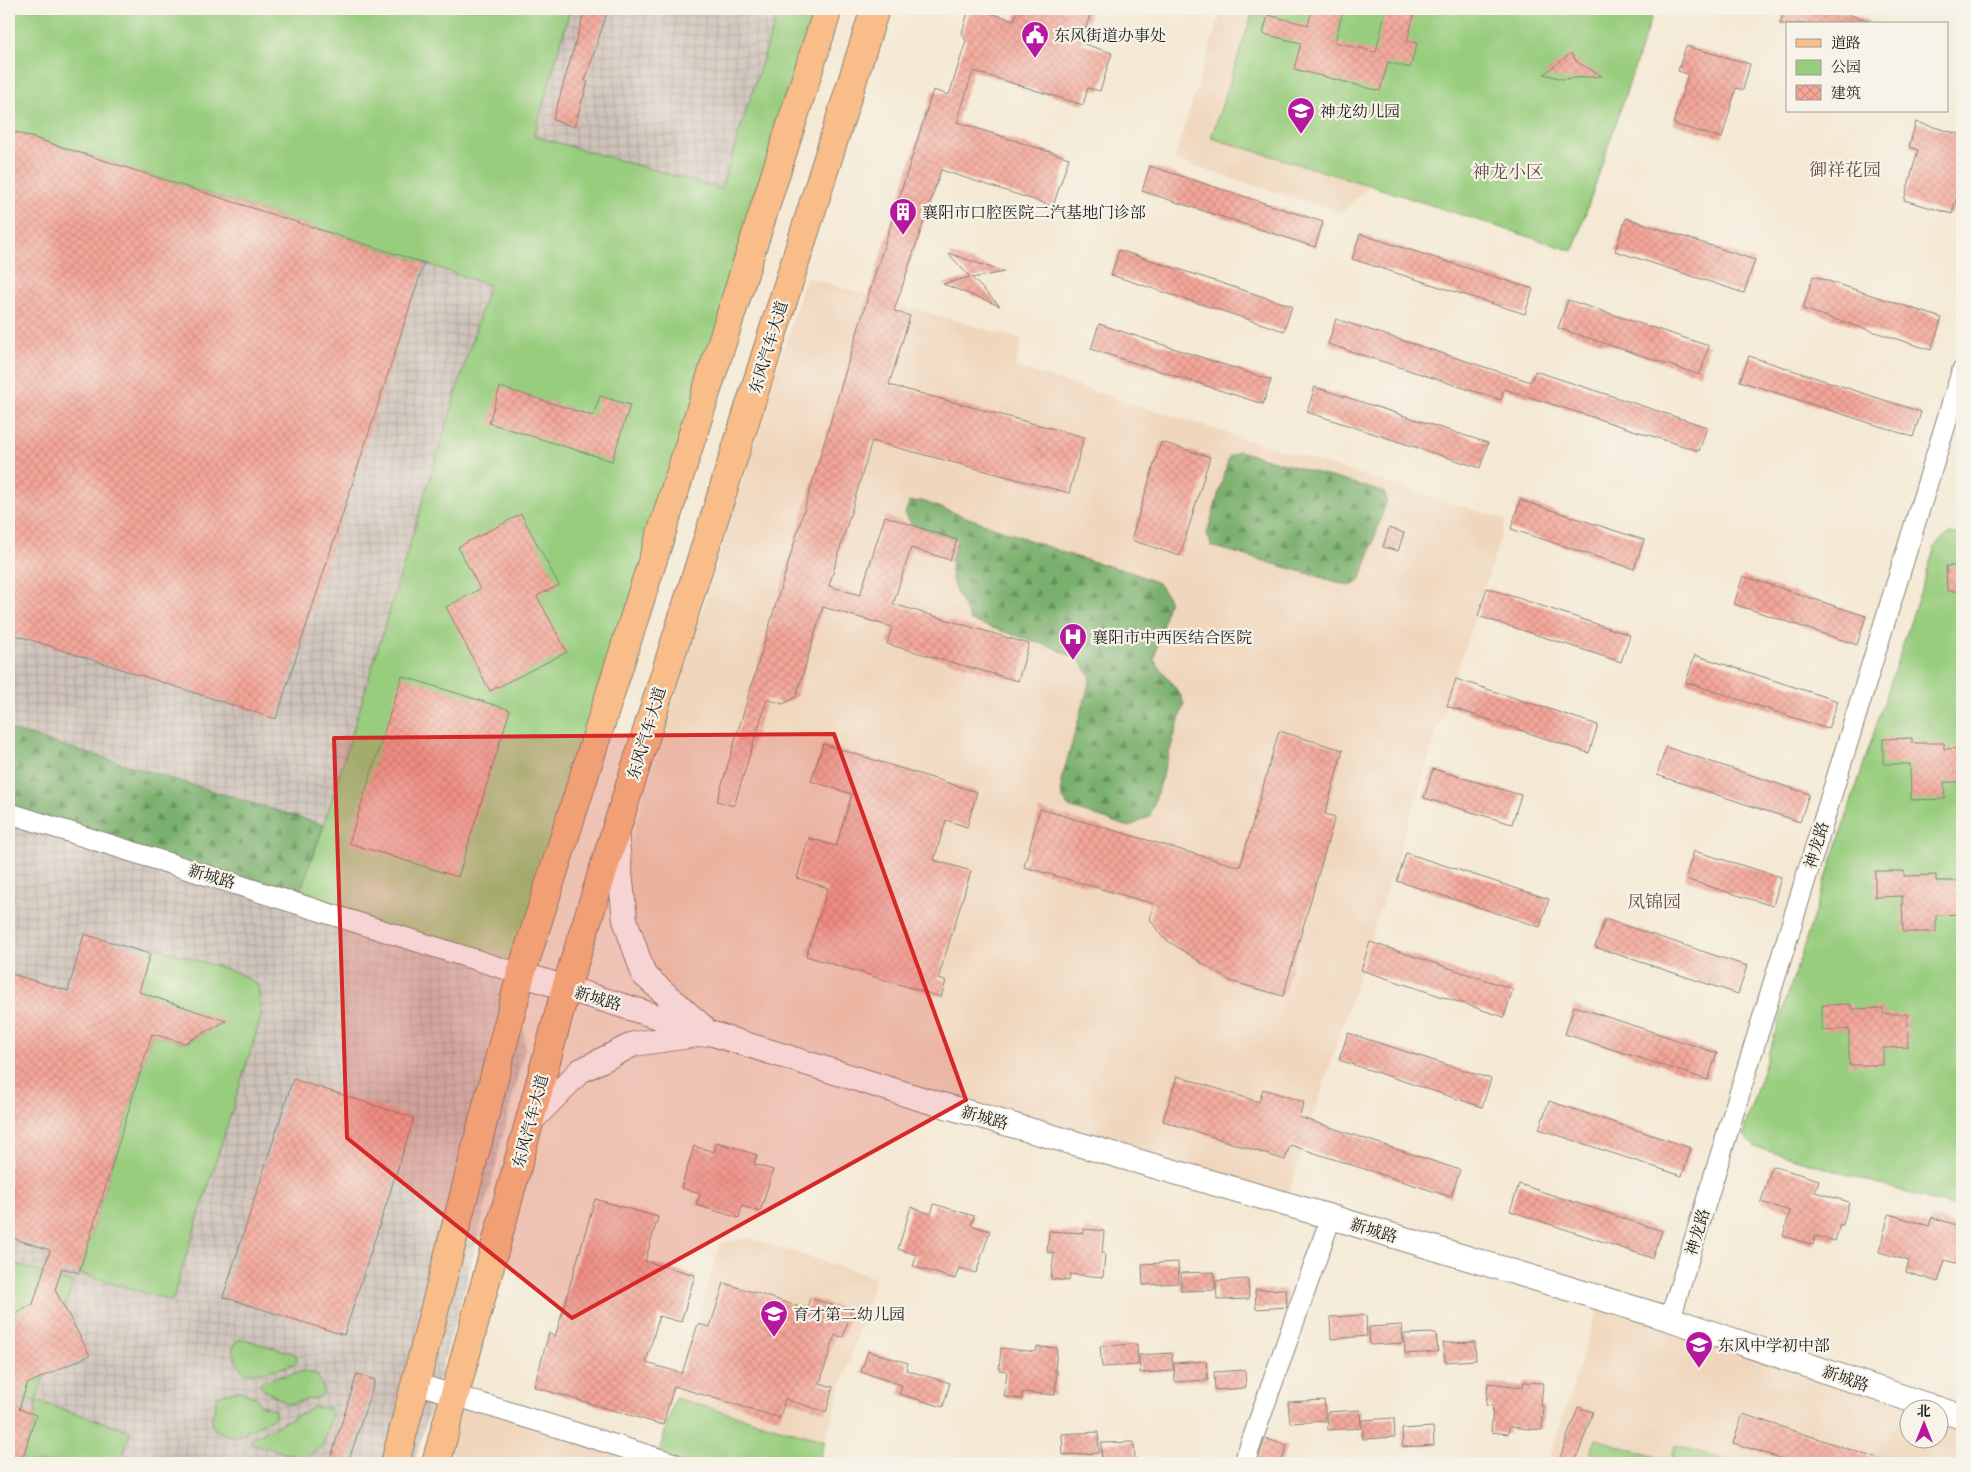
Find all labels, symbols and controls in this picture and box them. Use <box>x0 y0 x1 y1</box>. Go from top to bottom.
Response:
public building icon: 东风街道办事处 <box>1020 20 1050 59</box>
legend <box>1786 22 1948 112</box>
place label: 东风街道办事处 <box>1054 23 1166 47</box>
text: 道路 <box>1831 32 1861 53</box>
text: 公园 <box>1831 56 1861 77</box>
text: 建筑 <box>1831 82 1861 103</box>
school or university icon: 神龙幼儿园 <box>1286 96 1316 135</box>
place label: 神龙幼儿园 <box>1320 99 1400 123</box>
district label: 御祥花园 <box>1809 156 1881 183</box>
district label: 神龙小区 <box>1472 158 1544 185</box>
building icon: 襄阳市口腔医院二汽基地门诊部 <box>888 197 918 236</box>
place label: 襄阳市口腔医院二汽基地门诊部 <box>922 200 1146 224</box>
street label: 东风汽车大道 <box>742 298 794 396</box>
hospital icon: 襄阳市中西医结合医院 <box>1058 622 1088 661</box>
place label: 襄阳市中西医结合医院 <box>1092 625 1252 649</box>
street label: 东风汽车大道 <box>620 684 672 782</box>
street label: 神龙路 <box>1798 819 1834 871</box>
street label: 新城路 <box>186 858 238 894</box>
district label: 凤锦园 <box>1627 888 1681 915</box>
street label: 新城路 <box>572 980 624 1016</box>
street label: 东风汽车大道 <box>506 1072 554 1170</box>
street label: 新城路 <box>959 1099 1011 1135</box>
street label: 神龙路 <box>1679 1206 1715 1258</box>
street label: 新城路 <box>1348 1212 1400 1248</box>
school or university icon: 育才第二幼儿园 <box>759 1299 789 1338</box>
place label: 育才第二幼儿园 <box>793 1302 905 1326</box>
school or university icon: 东风中学初中部 <box>1684 1330 1714 1369</box>
place label: 东风中学初中部 <box>1718 1333 1830 1357</box>
street label: 新城路 <box>1819 1359 1873 1397</box>
north arrow <box>1898 1400 1948 1450</box>
text: 北 <box>1917 1401 1931 1421</box>

